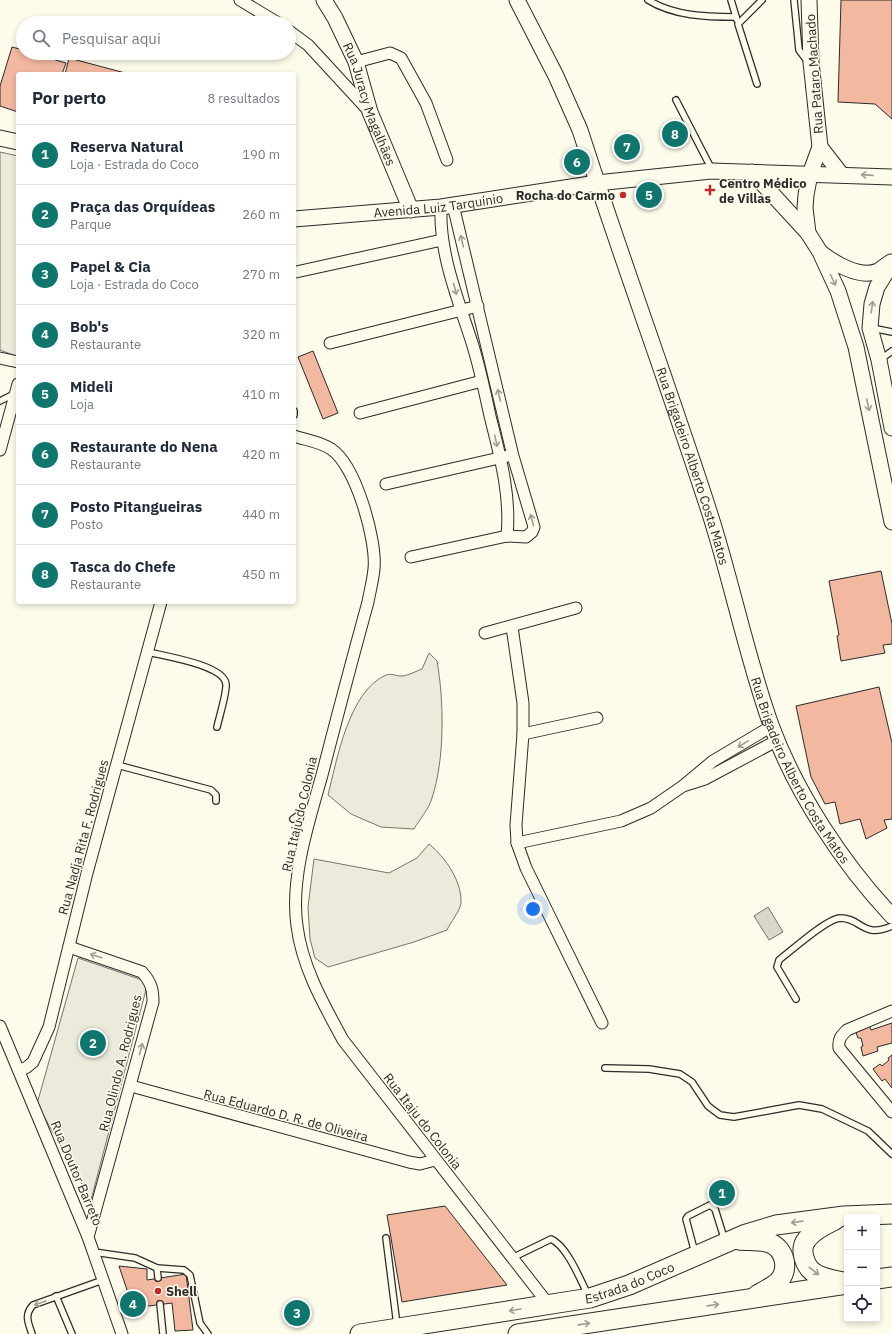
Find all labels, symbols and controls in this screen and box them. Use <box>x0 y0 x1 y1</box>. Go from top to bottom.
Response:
street label: Rua Pataro Machado <box>802 13 827 134</box>
search box <box>16 16 296 60</box>
icon: search <box>30 27 52 49</box>
text: Pesquisar aqui <box>62 29 161 48</box>
street label: Rua Juracy Magalhães <box>339 40 400 168</box>
text: Por perto <box>32 87 106 109</box>
text: 8 resultados <box>207 90 280 107</box>
pin: 8 <box>662 119 688 149</box>
pin: 7 <box>614 132 640 162</box>
text: Reserva Natural <box>70 137 183 156</box>
text: 1 <box>41 146 49 163</box>
text: 190 m <box>242 146 280 163</box>
pin: 6 <box>564 147 590 177</box>
text: Loja · Estrada do Coco <box>70 156 199 173</box>
one-way arrow <box>861 172 874 179</box>
place label: Centro Médico de Villas <box>719 175 807 207</box>
pin: 5 <box>636 180 662 210</box>
marker: Centro Médico de Villas <box>704 184 716 196</box>
place label: Rocha do Carmo <box>516 187 615 204</box>
street label: Avenida Luiz Tarquínio <box>373 190 504 221</box>
marker: Rocha do Carmo <box>618 190 628 200</box>
text: Praça das Orquídeas <box>70 197 215 216</box>
text: 2 <box>41 206 49 223</box>
text: 260 m <box>242 206 280 223</box>
text: Parque <box>70 216 111 233</box>
one-way arrow <box>458 235 466 248</box>
text: Papel & Cia <box>70 257 151 276</box>
text: 3 <box>41 266 49 283</box>
text: 270 m <box>242 266 280 283</box>
one-way arrow <box>830 274 837 286</box>
text: Loja · Estrada do Coco <box>70 276 199 293</box>
one-way arrow <box>452 282 459 295</box>
one-way arrow <box>868 301 876 314</box>
text: Bob's <box>70 317 109 336</box>
text: 4 <box>41 326 49 343</box>
text: 320 m <box>242 326 280 343</box>
text: Restaurante <box>70 336 141 353</box>
street label: Rua Brigadeiro Alberto Costa Matos <box>652 365 733 567</box>
text: Mideli <box>70 377 113 396</box>
text: 5 <box>41 386 49 403</box>
text: 410 m <box>242 386 280 403</box>
one-way arrow <box>494 389 502 402</box>
text: Loja <box>70 396 94 413</box>
one-way arrow <box>864 398 872 411</box>
one-way arrow <box>493 435 501 448</box>
text: Restaurante do Nena <box>70 437 218 456</box>
text: 6 <box>41 446 49 463</box>
text: 420 m <box>242 446 280 463</box>
text: Restaurante <box>70 456 141 473</box>
text: Posto Pitangueiras <box>70 497 202 516</box>
text: 7 <box>41 506 49 523</box>
text: 440 m <box>242 506 280 523</box>
one-way arrow <box>528 514 535 527</box>
text: Posto <box>70 516 103 533</box>
text: Tasca do Chefe <box>70 557 176 576</box>
text: 8 <box>41 566 49 583</box>
text: 450 m <box>242 566 280 583</box>
text: Restaurante <box>70 576 141 593</box>
street label: Rua Brigadeiro Alberto Costa Matos <box>747 675 853 867</box>
one-way arrow <box>737 740 749 748</box>
street label: Rua Itaju do Colonia <box>278 755 321 873</box>
street label: Rua Nadja Rita F. Rodrigues <box>55 758 112 917</box>
your location <box>523 899 543 919</box>
one-way arrow <box>90 952 103 959</box>
street label: Rua Olindo A. Rodrigues <box>95 993 146 1133</box>
pin: 2 <box>80 1028 106 1058</box>
one-way arrow <box>138 1042 145 1055</box>
street label: Rua Itaju do Colonia <box>380 1070 466 1173</box>
street label: Rua Eduardo D. R. de Oliveira <box>202 1085 370 1146</box>
street label: Rua Doutor Barreto <box>47 1118 106 1228</box>
pin: 1 <box>709 1178 735 1208</box>
map controls <box>844 1214 880 1322</box>
button: + <box>844 1214 880 1250</box>
one-way arrow <box>791 1218 804 1226</box>
button: − <box>844 1250 880 1286</box>
street label: Estrada do Coco <box>584 1258 677 1308</box>
one-way arrow <box>808 1267 819 1275</box>
place label: Shell <box>166 1283 197 1300</box>
marker: Shell <box>153 1286 163 1296</box>
button: locate <box>844 1286 880 1322</box>
pin: 4 <box>120 1289 146 1319</box>
pin: 3 <box>284 1298 310 1328</box>
one-way arrow <box>34 1299 46 1307</box>
one-way arrow <box>706 1301 719 1309</box>
one-way arrow <box>509 1306 522 1314</box>
one-way arrow <box>578 1320 591 1328</box>

